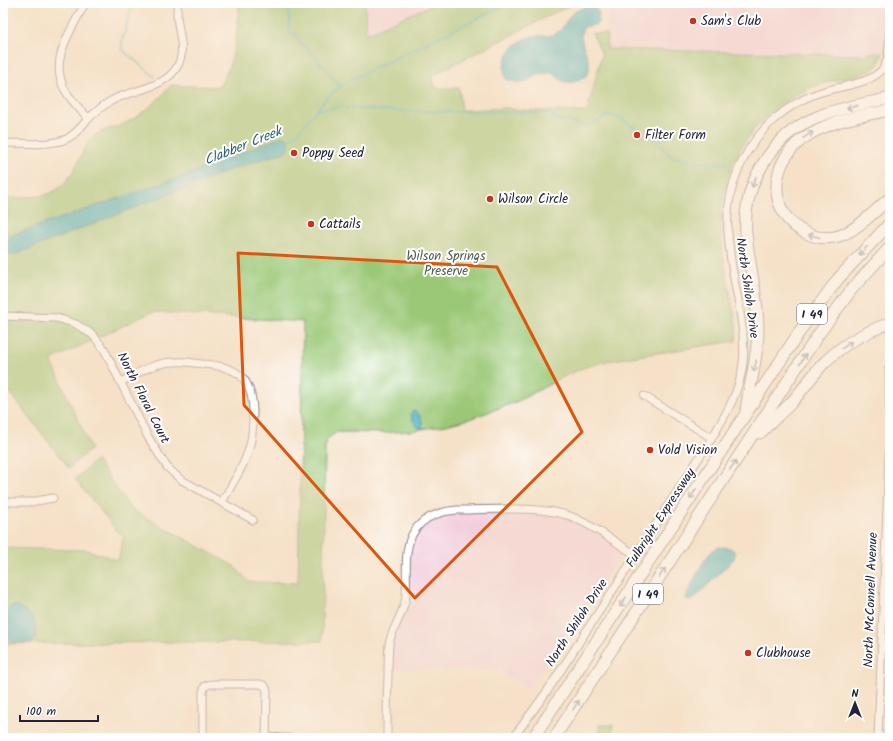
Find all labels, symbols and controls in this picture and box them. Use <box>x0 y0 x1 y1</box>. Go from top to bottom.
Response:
place label: Sam's Club <box>701 11 761 32</box>
marker: Sam's Club <box>688 16 698 26</box>
one-way arrow <box>846 103 859 111</box>
water label: Clabber Creek <box>201 120 287 172</box>
place label: Filter Form <box>645 125 706 146</box>
marker: Filter Form <box>632 130 642 140</box>
one-way arrow <box>802 131 814 139</box>
place label: Poppy Seed <box>302 143 364 164</box>
marker: Poppy Seed <box>289 148 299 158</box>
one-way arrow <box>749 176 757 188</box>
place label: Wilson Circle <box>498 189 568 210</box>
marker: Wilson Circle <box>485 194 495 204</box>
place label: Cattails <box>319 214 361 235</box>
marker: Cattails <box>306 219 316 229</box>
one-way arrow <box>808 232 821 239</box>
street label: North Shiloh Drive <box>730 236 764 340</box>
park label: Wilson Springs Preserve <box>406 246 486 282</box>
one-way arrow <box>858 246 868 256</box>
road number: I 49 <box>797 304 827 324</box>
one-way arrow <box>841 341 852 349</box>
street label: North Floral Court <box>111 349 176 448</box>
one-way arrow <box>799 353 807 365</box>
one-way arrow <box>750 359 758 372</box>
place label: Vold Vision <box>658 440 717 461</box>
marker: Vold Vision <box>645 445 655 455</box>
one-way arrow <box>729 459 738 470</box>
street label: Fulbright Expressway <box>621 463 702 572</box>
one-way arrow <box>689 489 697 500</box>
street label: North McConnell Avenue <box>858 532 884 668</box>
one-way arrow <box>658 568 666 579</box>
street label: North Shiloh Drive <box>541 575 614 671</box>
road number: I 49 <box>633 584 663 604</box>
one-way arrow <box>619 596 627 607</box>
place label: Clubhouse <box>756 643 811 664</box>
marker: Clubhouse <box>743 648 753 658</box>
north arrow <box>835 683 875 723</box>
text: N <box>852 685 859 703</box>
scale bar <box>20 697 98 723</box>
one-way arrow <box>572 699 580 711</box>
text: 100 m <box>26 702 57 721</box>

